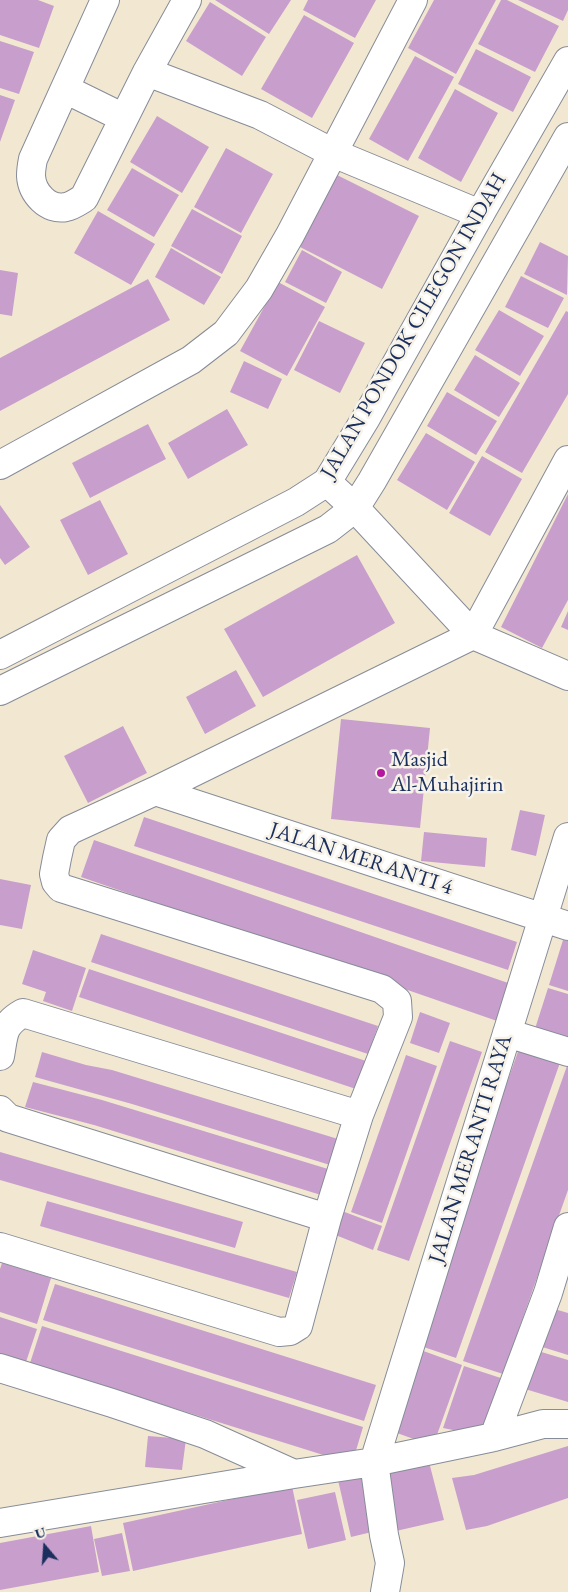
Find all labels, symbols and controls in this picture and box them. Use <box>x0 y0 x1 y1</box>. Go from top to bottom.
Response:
street label: JALAN PONDOK CILEGON INDAH <box>315 168 513 484</box>
place label: Masjid Al-Muhajirin <box>391 747 504 798</box>
marker: Masjid Al-Muhajirin <box>375 767 387 779</box>
street label: JALAN MERANTI 4 <box>266 817 456 901</box>
street label: JALAN MERANTI RAYA <box>424 1032 518 1266</box>
north arrow <box>20 1522 70 1572</box>
text: U <box>33 1523 48 1543</box>

